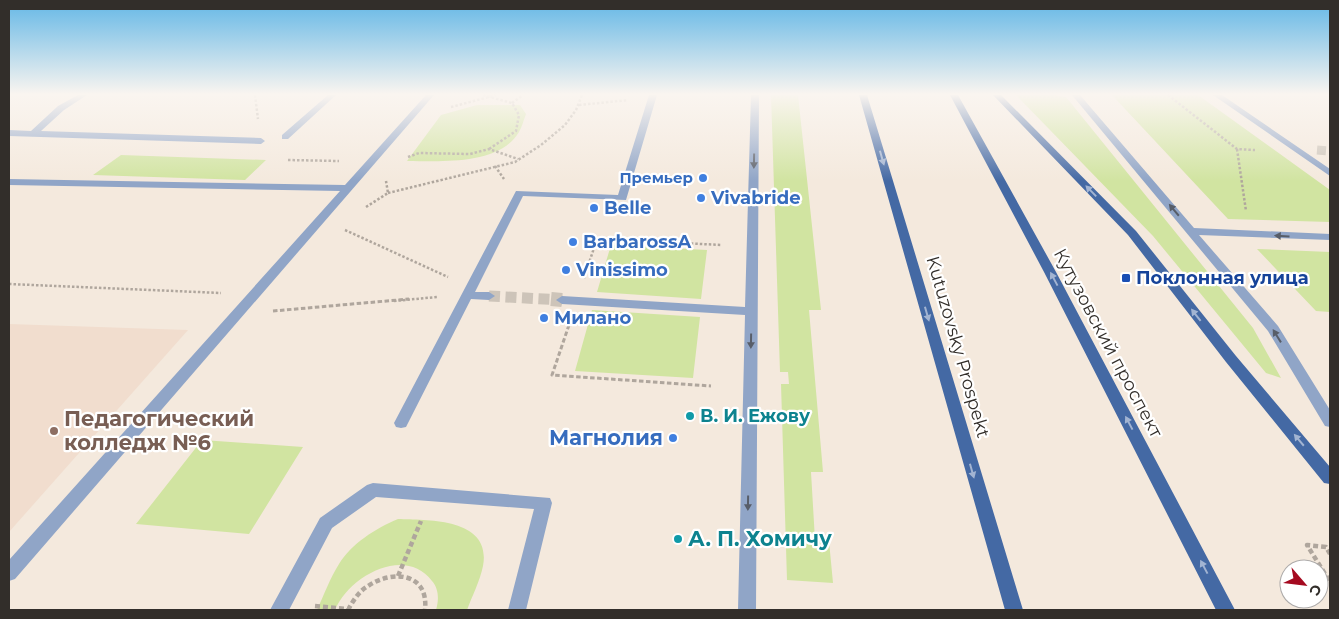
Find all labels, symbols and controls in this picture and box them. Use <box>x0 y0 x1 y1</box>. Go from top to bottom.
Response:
one-way arrow <box>878 151 886 166</box>
one-way arrow <box>749 153 757 169</box>
place label: Премьер <box>619 168 693 187</box>
marker: Премьер <box>697 172 709 184</box>
one-way arrow <box>1085 185 1097 197</box>
place label: Vivabride <box>710 187 801 209</box>
marker: Vivabride <box>695 192 707 204</box>
place label: Belle <box>604 197 651 219</box>
marker: Belle <box>588 202 600 214</box>
one-way arrow <box>1168 204 1179 217</box>
place label: BarbarossA <box>583 231 691 253</box>
one-way arrow <box>1273 231 1289 239</box>
marker: BarbarossA <box>567 236 579 248</box>
street label: Кутузовский проспект <box>1049 245 1167 442</box>
street label: Kutuzovsky Prospekt <box>922 254 994 440</box>
place label: Vinissimo <box>575 259 668 281</box>
marker: Vinissimo <box>560 264 572 276</box>
place label: Поклонная улица <box>1136 267 1309 289</box>
one-way arrow <box>1050 272 1058 286</box>
marker: Поклонная улица <box>1120 272 1132 284</box>
place label: Милано <box>554 307 631 329</box>
one-way arrow <box>923 307 931 322</box>
one-way arrow <box>1191 308 1201 322</box>
marker: Милано <box>538 312 550 324</box>
one-way arrow <box>1272 329 1282 342</box>
one-way arrow <box>747 333 755 349</box>
place label: В. И. Ежову <box>700 405 811 427</box>
place label: Педагогический колледж №6 <box>64 406 254 455</box>
marker: В. И. Ежову <box>684 410 696 422</box>
one-way arrow <box>1125 416 1133 430</box>
marker: Педагогический колледж №6 <box>48 425 60 437</box>
place label: Магнолия <box>549 425 663 450</box>
marker: Магнолия <box>667 432 679 444</box>
one-way arrow <box>1293 435 1305 447</box>
one-way arrow <box>968 463 976 478</box>
one-way arrow <box>744 496 752 512</box>
place label: А. П. Хомичу <box>688 526 832 551</box>
marker: А. П. Хомичу <box>672 533 684 545</box>
north arrow <box>1279 559 1329 609</box>
one-way arrow <box>1200 560 1208 574</box>
text: С <box>1305 581 1326 599</box>

